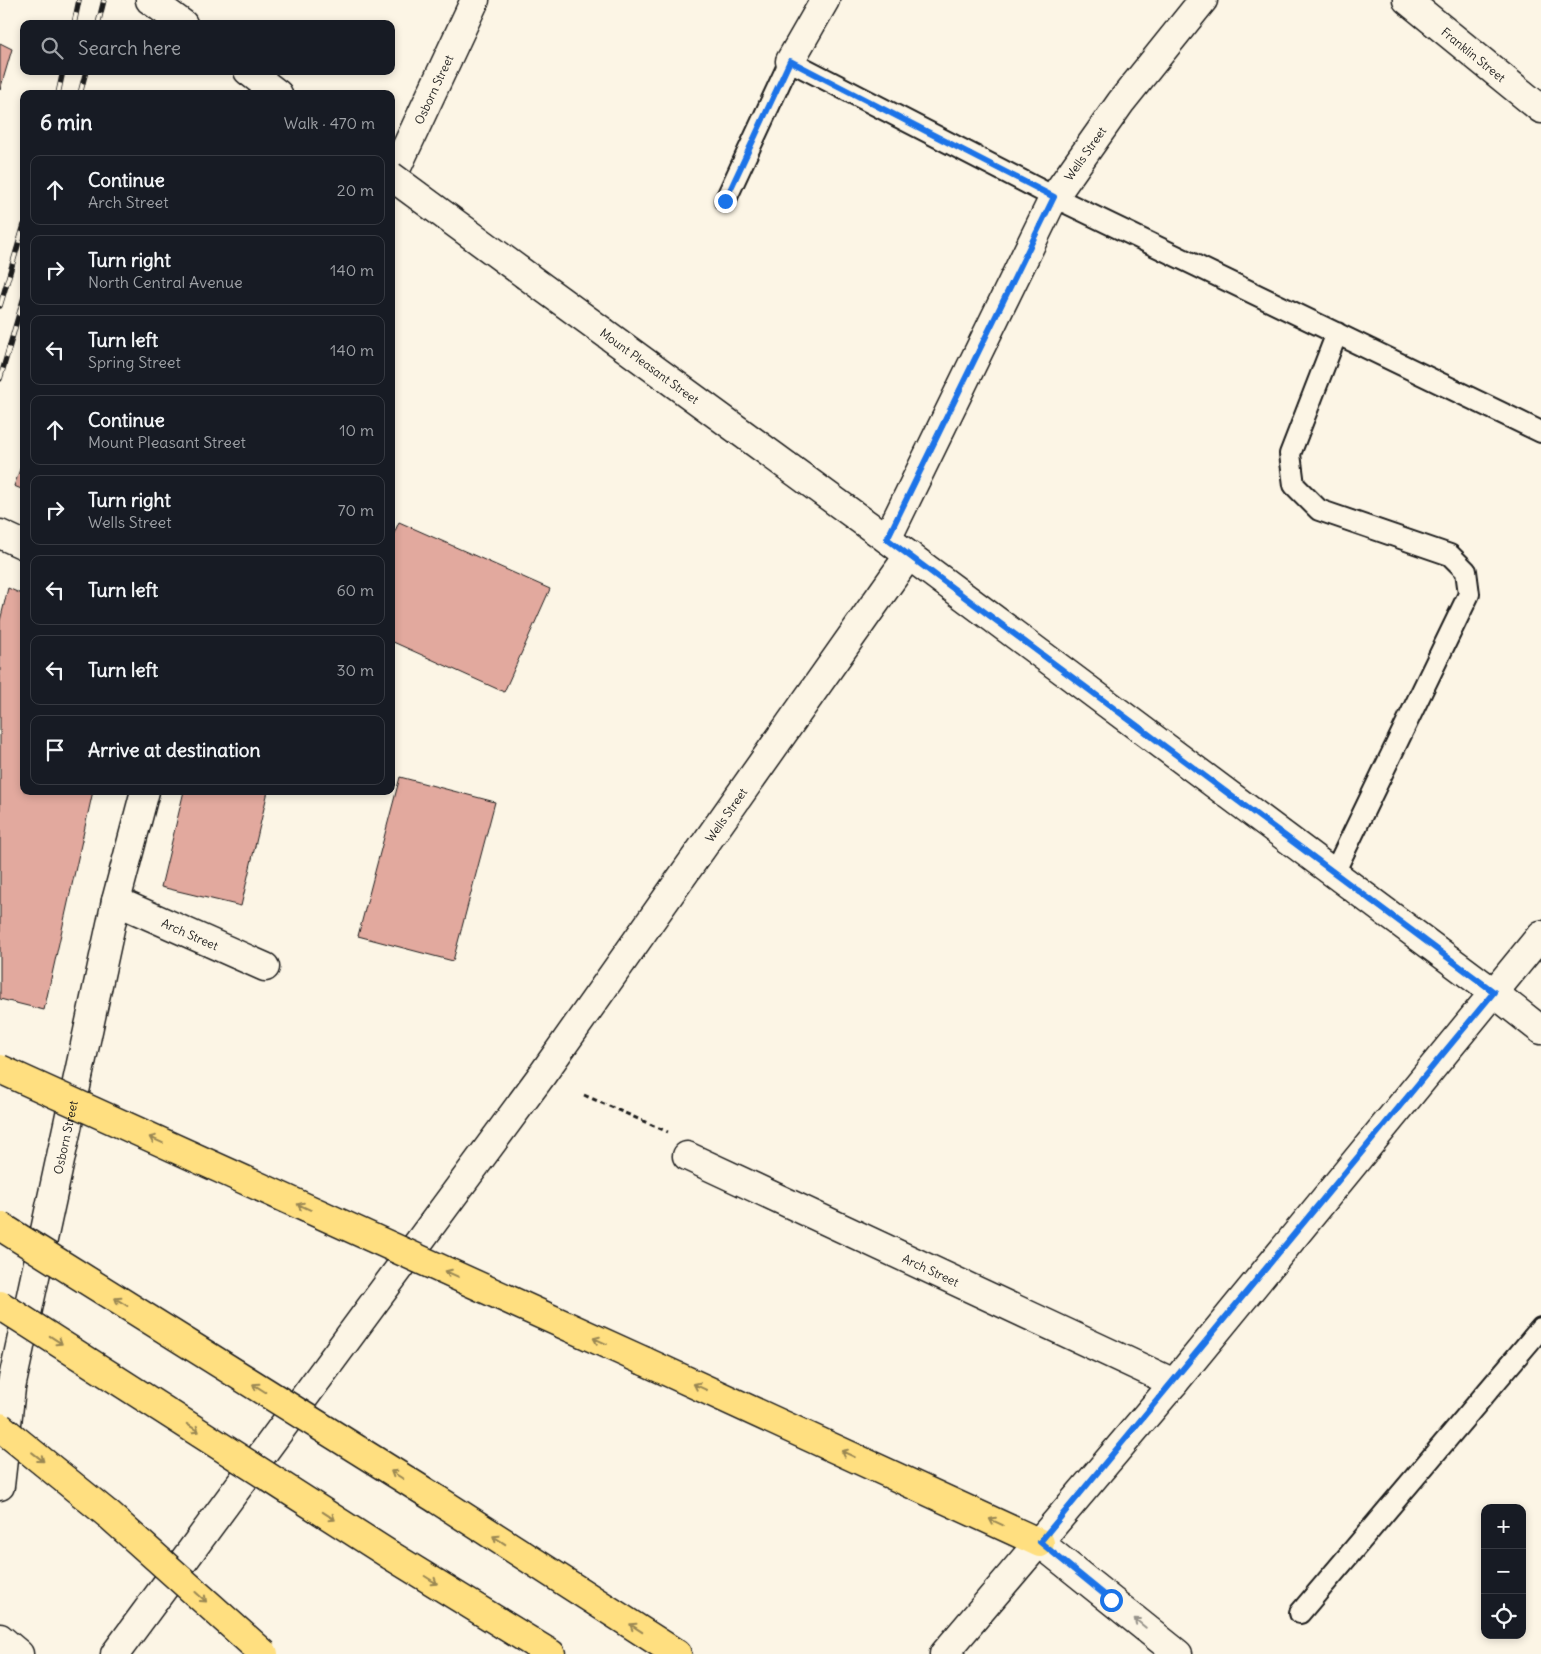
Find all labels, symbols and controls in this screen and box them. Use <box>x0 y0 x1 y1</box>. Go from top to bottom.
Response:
search box <box>20 20 395 75</box>
street label: Franklin Street <box>1439 24 1509 85</box>
icon: search <box>38 34 66 62</box>
text: Search here <box>78 36 181 60</box>
street label: Osborn Street <box>411 52 456 126</box>
text: 6 min <box>40 109 92 136</box>
text: Walk · 470 m <box>284 113 375 133</box>
street label: Wells Street <box>1061 123 1109 183</box>
text: Continue <box>88 168 165 192</box>
icon: ahead <box>41 176 69 204</box>
text: 20 m <box>337 180 374 200</box>
route end <box>714 190 737 213</box>
text: Arch Street <box>88 192 169 212</box>
text: Turn right <box>88 248 171 272</box>
icon: right <box>41 256 69 284</box>
text: 140 m <box>330 260 374 280</box>
text: North Central Avenue <box>88 272 243 292</box>
street label: Mount Pleasant Street <box>597 325 702 407</box>
text: Turn left <box>88 328 158 352</box>
icon: left <box>41 336 69 364</box>
text: 140 m <box>330 340 374 360</box>
text: Spring Street <box>88 352 181 372</box>
text: Continue <box>88 408 165 432</box>
icon: ahead <box>41 416 69 444</box>
text: 10 m <box>339 420 374 440</box>
text: Mount Pleasant Street <box>88 432 246 452</box>
text: Turn right <box>88 488 171 512</box>
icon: right <box>41 496 69 524</box>
text: 70 m <box>338 500 374 520</box>
text: Wells Street <box>88 512 172 532</box>
icon: left <box>41 576 69 604</box>
text: Turn left <box>88 578 158 602</box>
text: 60 m <box>336 580 374 600</box>
icon: left <box>41 656 69 684</box>
text: Turn left <box>88 658 158 682</box>
text: 30 m <box>337 660 374 680</box>
icon: arrive <box>41 736 69 764</box>
text: Arrive at destination <box>88 738 261 762</box>
street label: Wells Street <box>701 785 750 845</box>
street label: Arch Street <box>159 915 221 953</box>
street label: Osborn Street <box>50 1099 80 1176</box>
one-way arrow <box>149 1134 164 1144</box>
one-way arrow <box>297 1201 312 1211</box>
street label: Arch Street <box>900 1250 961 1289</box>
one-way arrow <box>445 1269 460 1278</box>
one-way arrow <box>115 1297 129 1307</box>
one-way arrow <box>48 1336 62 1346</box>
one-way arrow <box>593 1336 608 1346</box>
one-way arrow <box>693 1381 708 1391</box>
one-way arrow <box>253 1383 267 1393</box>
one-way arrow <box>185 1423 199 1433</box>
one-way arrow <box>841 1449 856 1459</box>
one-way arrow <box>31 1452 45 1462</box>
one-way arrow <box>390 1469 404 1479</box>
map controls <box>1481 1504 1526 1639</box>
button: + <box>1481 1504 1526 1549</box>
one-way arrow <box>322 1511 336 1521</box>
one-way arrow <box>988 1517 1003 1527</box>
one-way arrow <box>492 1534 506 1545</box>
button: − <box>1481 1549 1526 1594</box>
one-way arrow <box>424 1576 438 1586</box>
route start <box>1100 1589 1123 1612</box>
one-way arrow <box>195 1591 208 1603</box>
button: locate <box>1481 1594 1526 1639</box>
one-way arrow <box>1134 1618 1147 1629</box>
one-way arrow <box>629 1622 643 1632</box>

